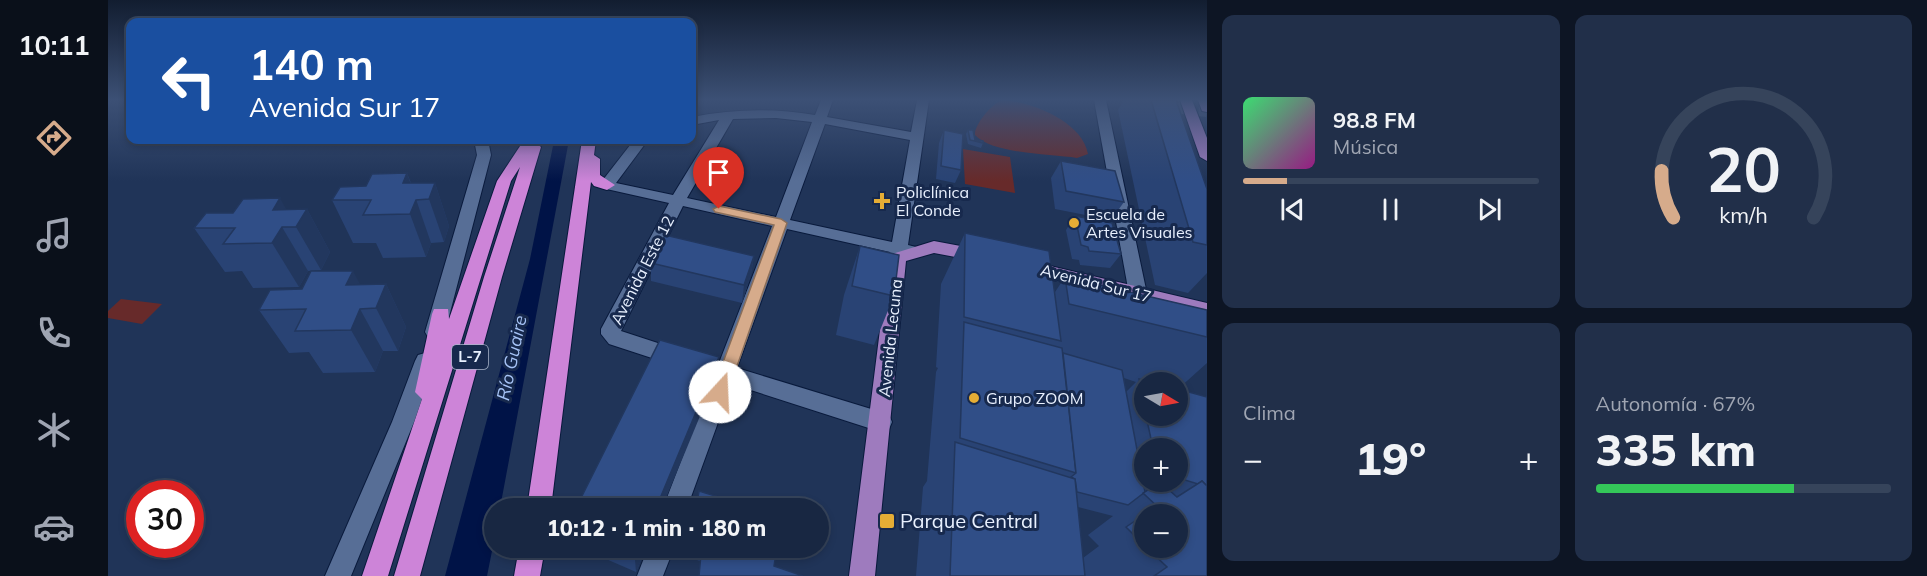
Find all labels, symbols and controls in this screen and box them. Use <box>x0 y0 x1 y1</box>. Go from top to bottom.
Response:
text: 10:11 <box>18 28 90 62</box>
text: 140 m <box>249 38 374 91</box>
icon: left <box>150 42 228 120</box>
text: Avenida Sur 17 <box>249 90 440 124</box>
text: 98.8 FM <box>1333 106 1416 134</box>
icon: directions <box>33 117 75 159</box>
text: 20 <box>1706 130 1781 209</box>
text: Música <box>1333 134 1398 159</box>
pin <box>693 147 744 209</box>
icon: arrive <box>702 156 735 189</box>
place label: Policlínica El Conde <box>896 182 969 220</box>
marker: Policlínica El Conde <box>873 192 891 210</box>
icon: previous <box>1276 193 1309 226</box>
icon: pause <box>1374 193 1407 226</box>
icon: next <box>1473 193 1506 226</box>
text: km/h <box>1719 202 1767 229</box>
place label: Escuela de Artes Visuales <box>1086 204 1193 242</box>
street label: Avenida Este 12 <box>606 212 678 328</box>
icon: music <box>33 214 75 256</box>
marker: Escuela de Artes Visuales <box>1067 216 1081 230</box>
street label: Avenida Sur 17 <box>1039 260 1153 306</box>
street label: Avenida Lecuna <box>874 278 906 398</box>
icon: phone <box>33 312 75 354</box>
water label: Río Guaire <box>491 313 532 403</box>
road number: L-7 <box>452 345 488 369</box>
position arrow <box>688 360 752 424</box>
north arrow <box>1134 372 1188 426</box>
map controls <box>1134 372 1188 558</box>
place label: Grupo ZOOM <box>986 388 1083 408</box>
marker: Grupo ZOOM <box>967 391 981 405</box>
text: Autonomía · 67% <box>1596 391 1755 416</box>
text: Clima <box>1243 400 1296 425</box>
icon: climate <box>33 409 75 451</box>
text: 335 km <box>1596 421 1756 477</box>
text: 19° <box>1355 430 1426 486</box>
button: + <box>1134 438 1188 492</box>
text: − <box>1243 438 1263 479</box>
text: + <box>1519 438 1539 479</box>
speed limit sign: 30 <box>126 480 204 558</box>
button: − <box>1134 504 1188 558</box>
icon: car <box>33 506 75 548</box>
place label: Parque Central <box>900 508 1038 533</box>
marker: Parque Central <box>878 512 896 530</box>
text: 10:12 · 1 min · 180 m <box>547 514 766 542</box>

